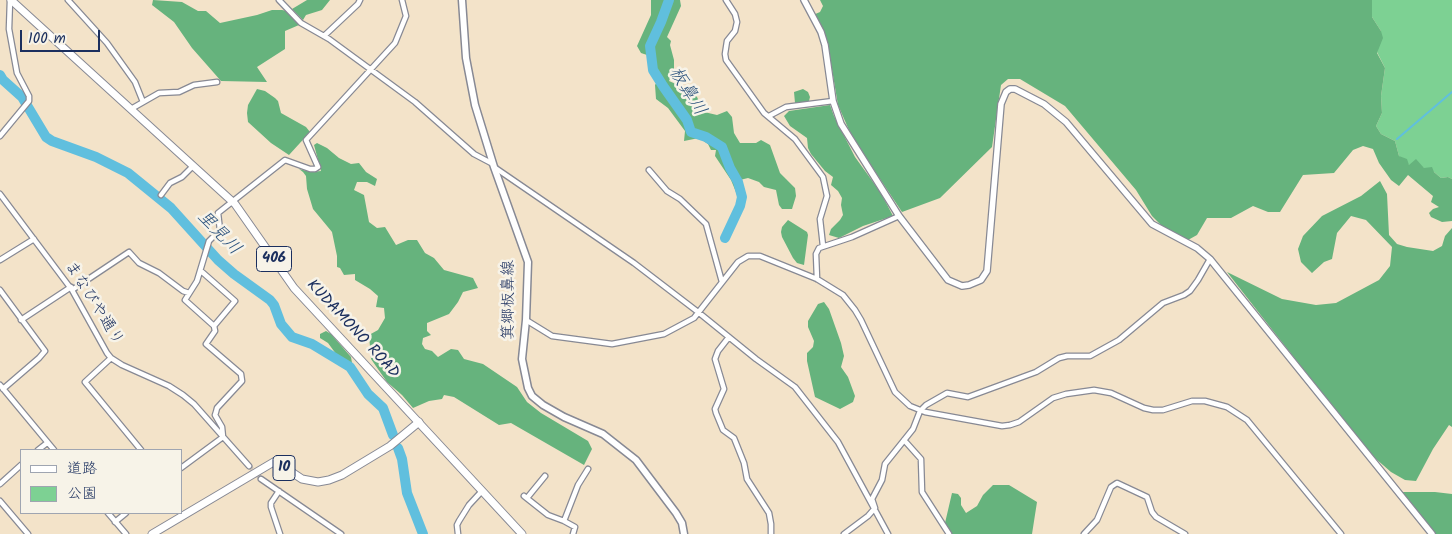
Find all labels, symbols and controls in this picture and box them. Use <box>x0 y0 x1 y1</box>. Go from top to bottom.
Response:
scale bar <box>22 20 102 52</box>
text: 100 m <box>28 27 66 51</box>
water label: 板鼻川 <box>663 63 709 121</box>
water label: 里見川 <box>191 207 245 261</box>
road number: 406 <box>256 246 292 272</box>
street label: まなびや通り <box>59 258 127 350</box>
street label: 箕郷板鼻線 <box>500 260 520 340</box>
street label: KUDAMONO ROAD <box>301 277 403 383</box>
legend <box>20 449 182 514</box>
road number: 10 <box>273 456 295 480</box>
text: 道路 <box>67 457 97 481</box>
text: 公園 <box>67 482 97 506</box>

